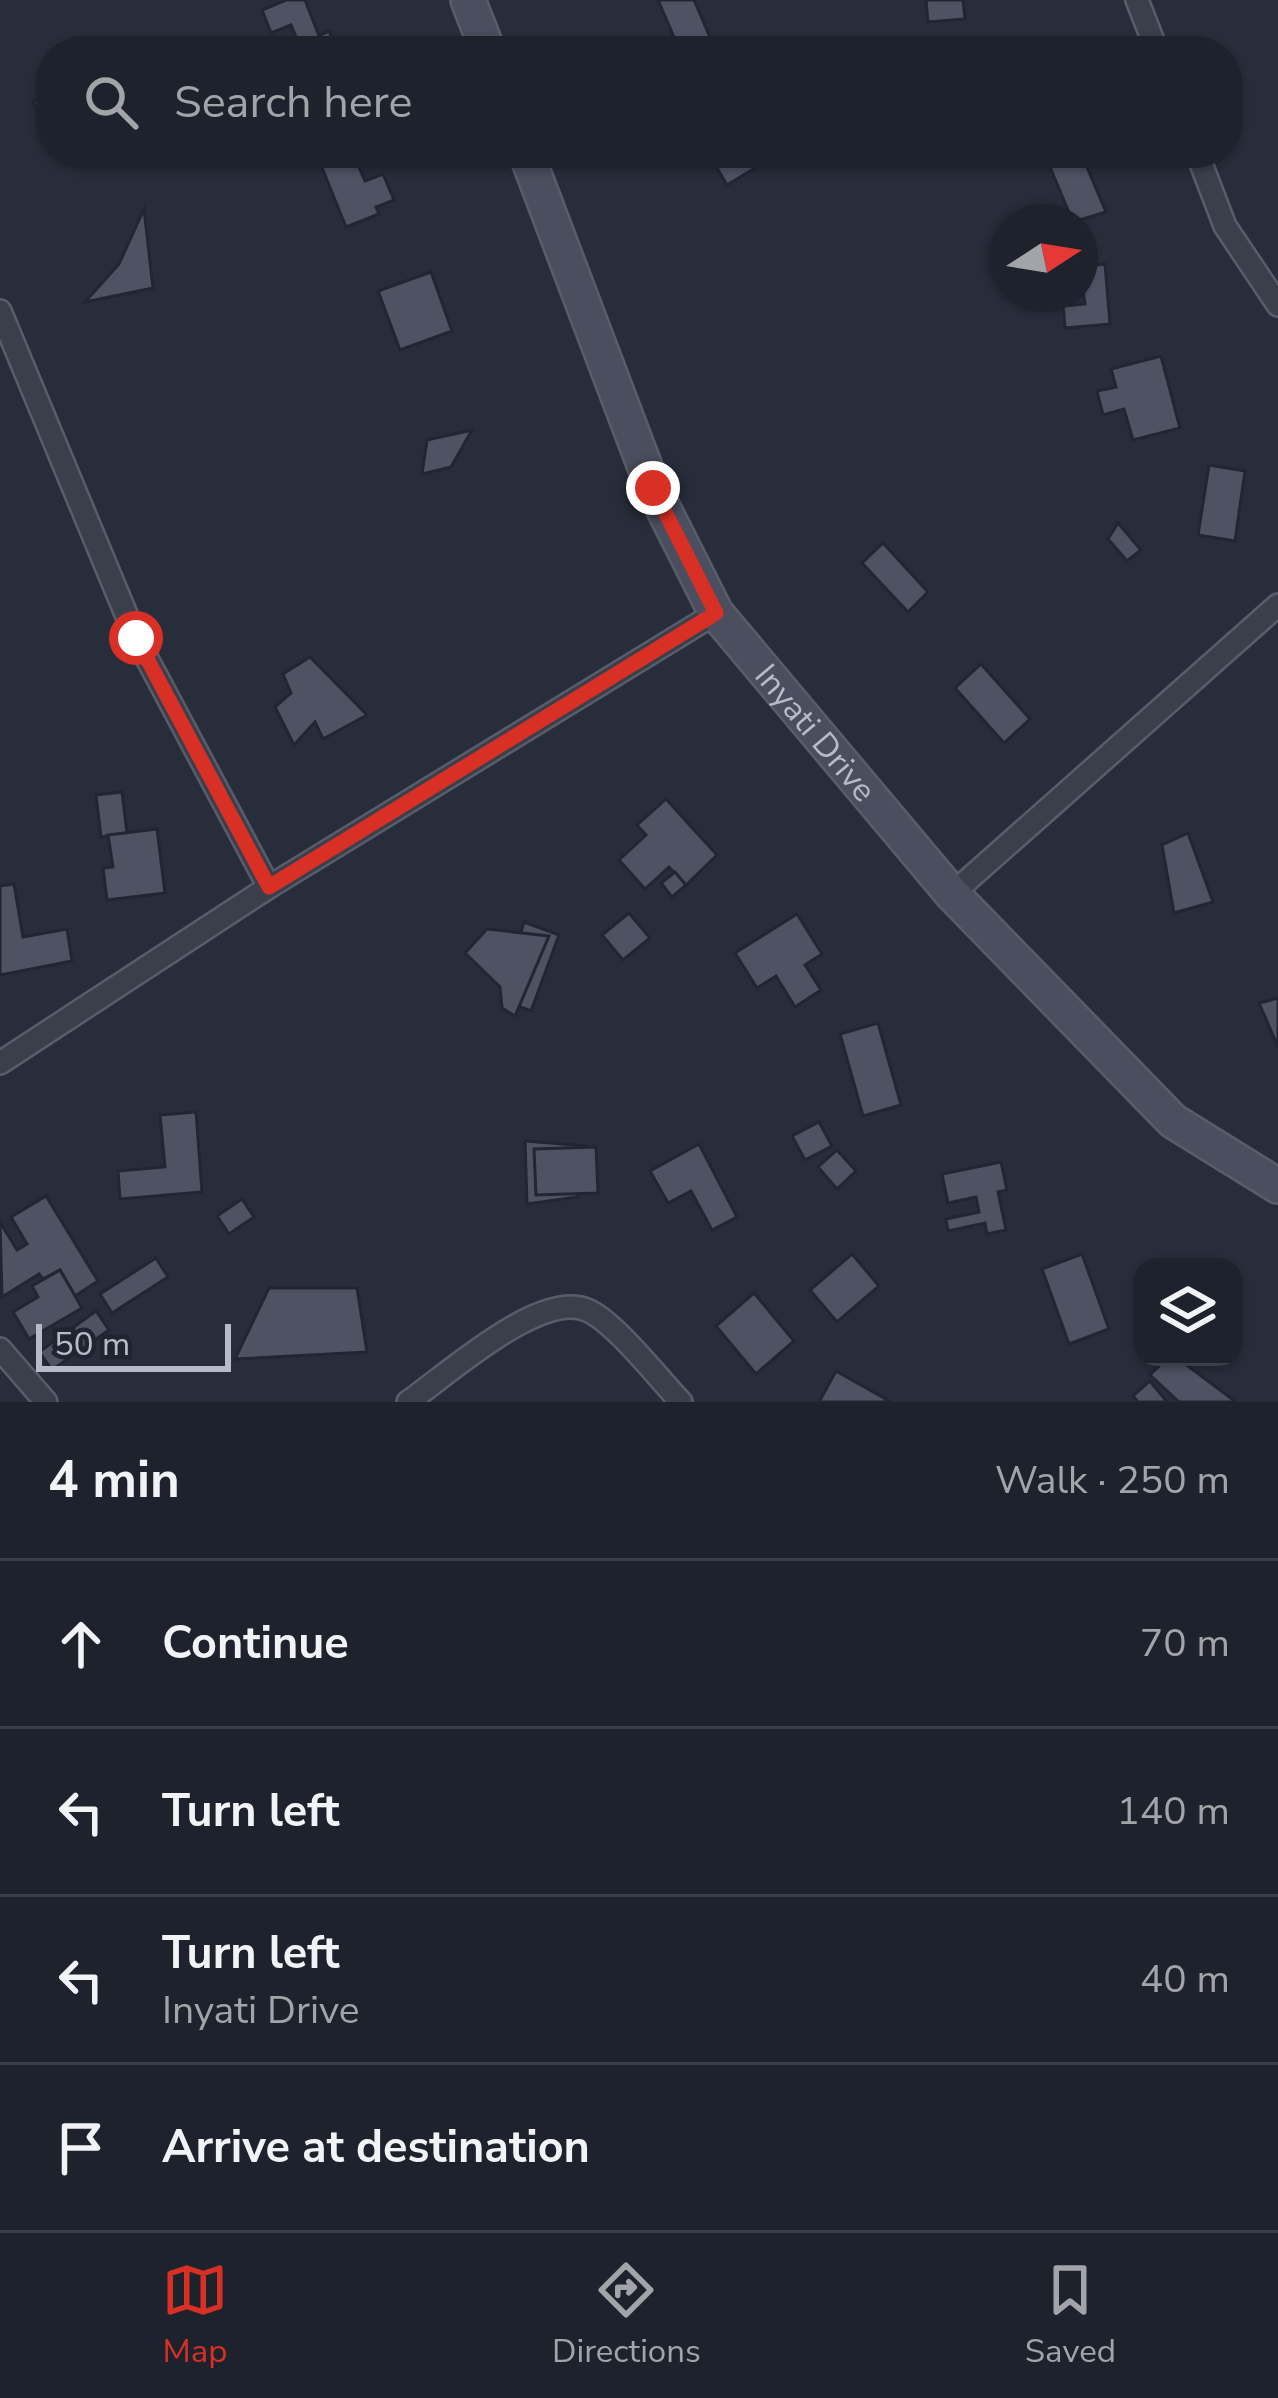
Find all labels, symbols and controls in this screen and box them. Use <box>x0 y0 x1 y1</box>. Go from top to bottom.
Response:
search box <box>36 36 1242 168</box>
icon: search <box>78 69 144 135</box>
text: Search here <box>174 72 413 133</box>
north arrow <box>990 204 1098 312</box>
route end <box>626 461 680 515</box>
route start <box>109 611 163 665</box>
street label: Inyati Drive <box>744 655 886 812</box>
map controls <box>1134 1258 1242 1366</box>
button: layers <box>1134 1258 1242 1366</box>
scale bar <box>36 1318 231 1371</box>
text: 50 m <box>54 1322 130 1367</box>
text: 4 min <box>48 1445 180 1515</box>
text: Walk · 250 m <box>995 1454 1230 1507</box>
icon: ahead <box>48 1611 114 1677</box>
text: Continue <box>162 1613 349 1674</box>
text: 70 m <box>1140 1617 1230 1670</box>
icon: left <box>48 1779 114 1845</box>
text: Turn left <box>162 1781 340 1842</box>
text: 140 m <box>1116 1785 1230 1838</box>
text: Turn left <box>162 1923 340 1984</box>
icon: left <box>48 1947 114 2013</box>
text: 40 m <box>1140 1953 1230 2006</box>
text: Inyati Drive <box>162 1984 359 2037</box>
icon: arrive <box>48 2115 114 2181</box>
text: Arrive at destination <box>162 2117 590 2178</box>
tab: Map <box>162 2257 228 2374</box>
tab: Directions <box>552 2257 701 2374</box>
tab: Saved <box>1025 2257 1116 2374</box>

